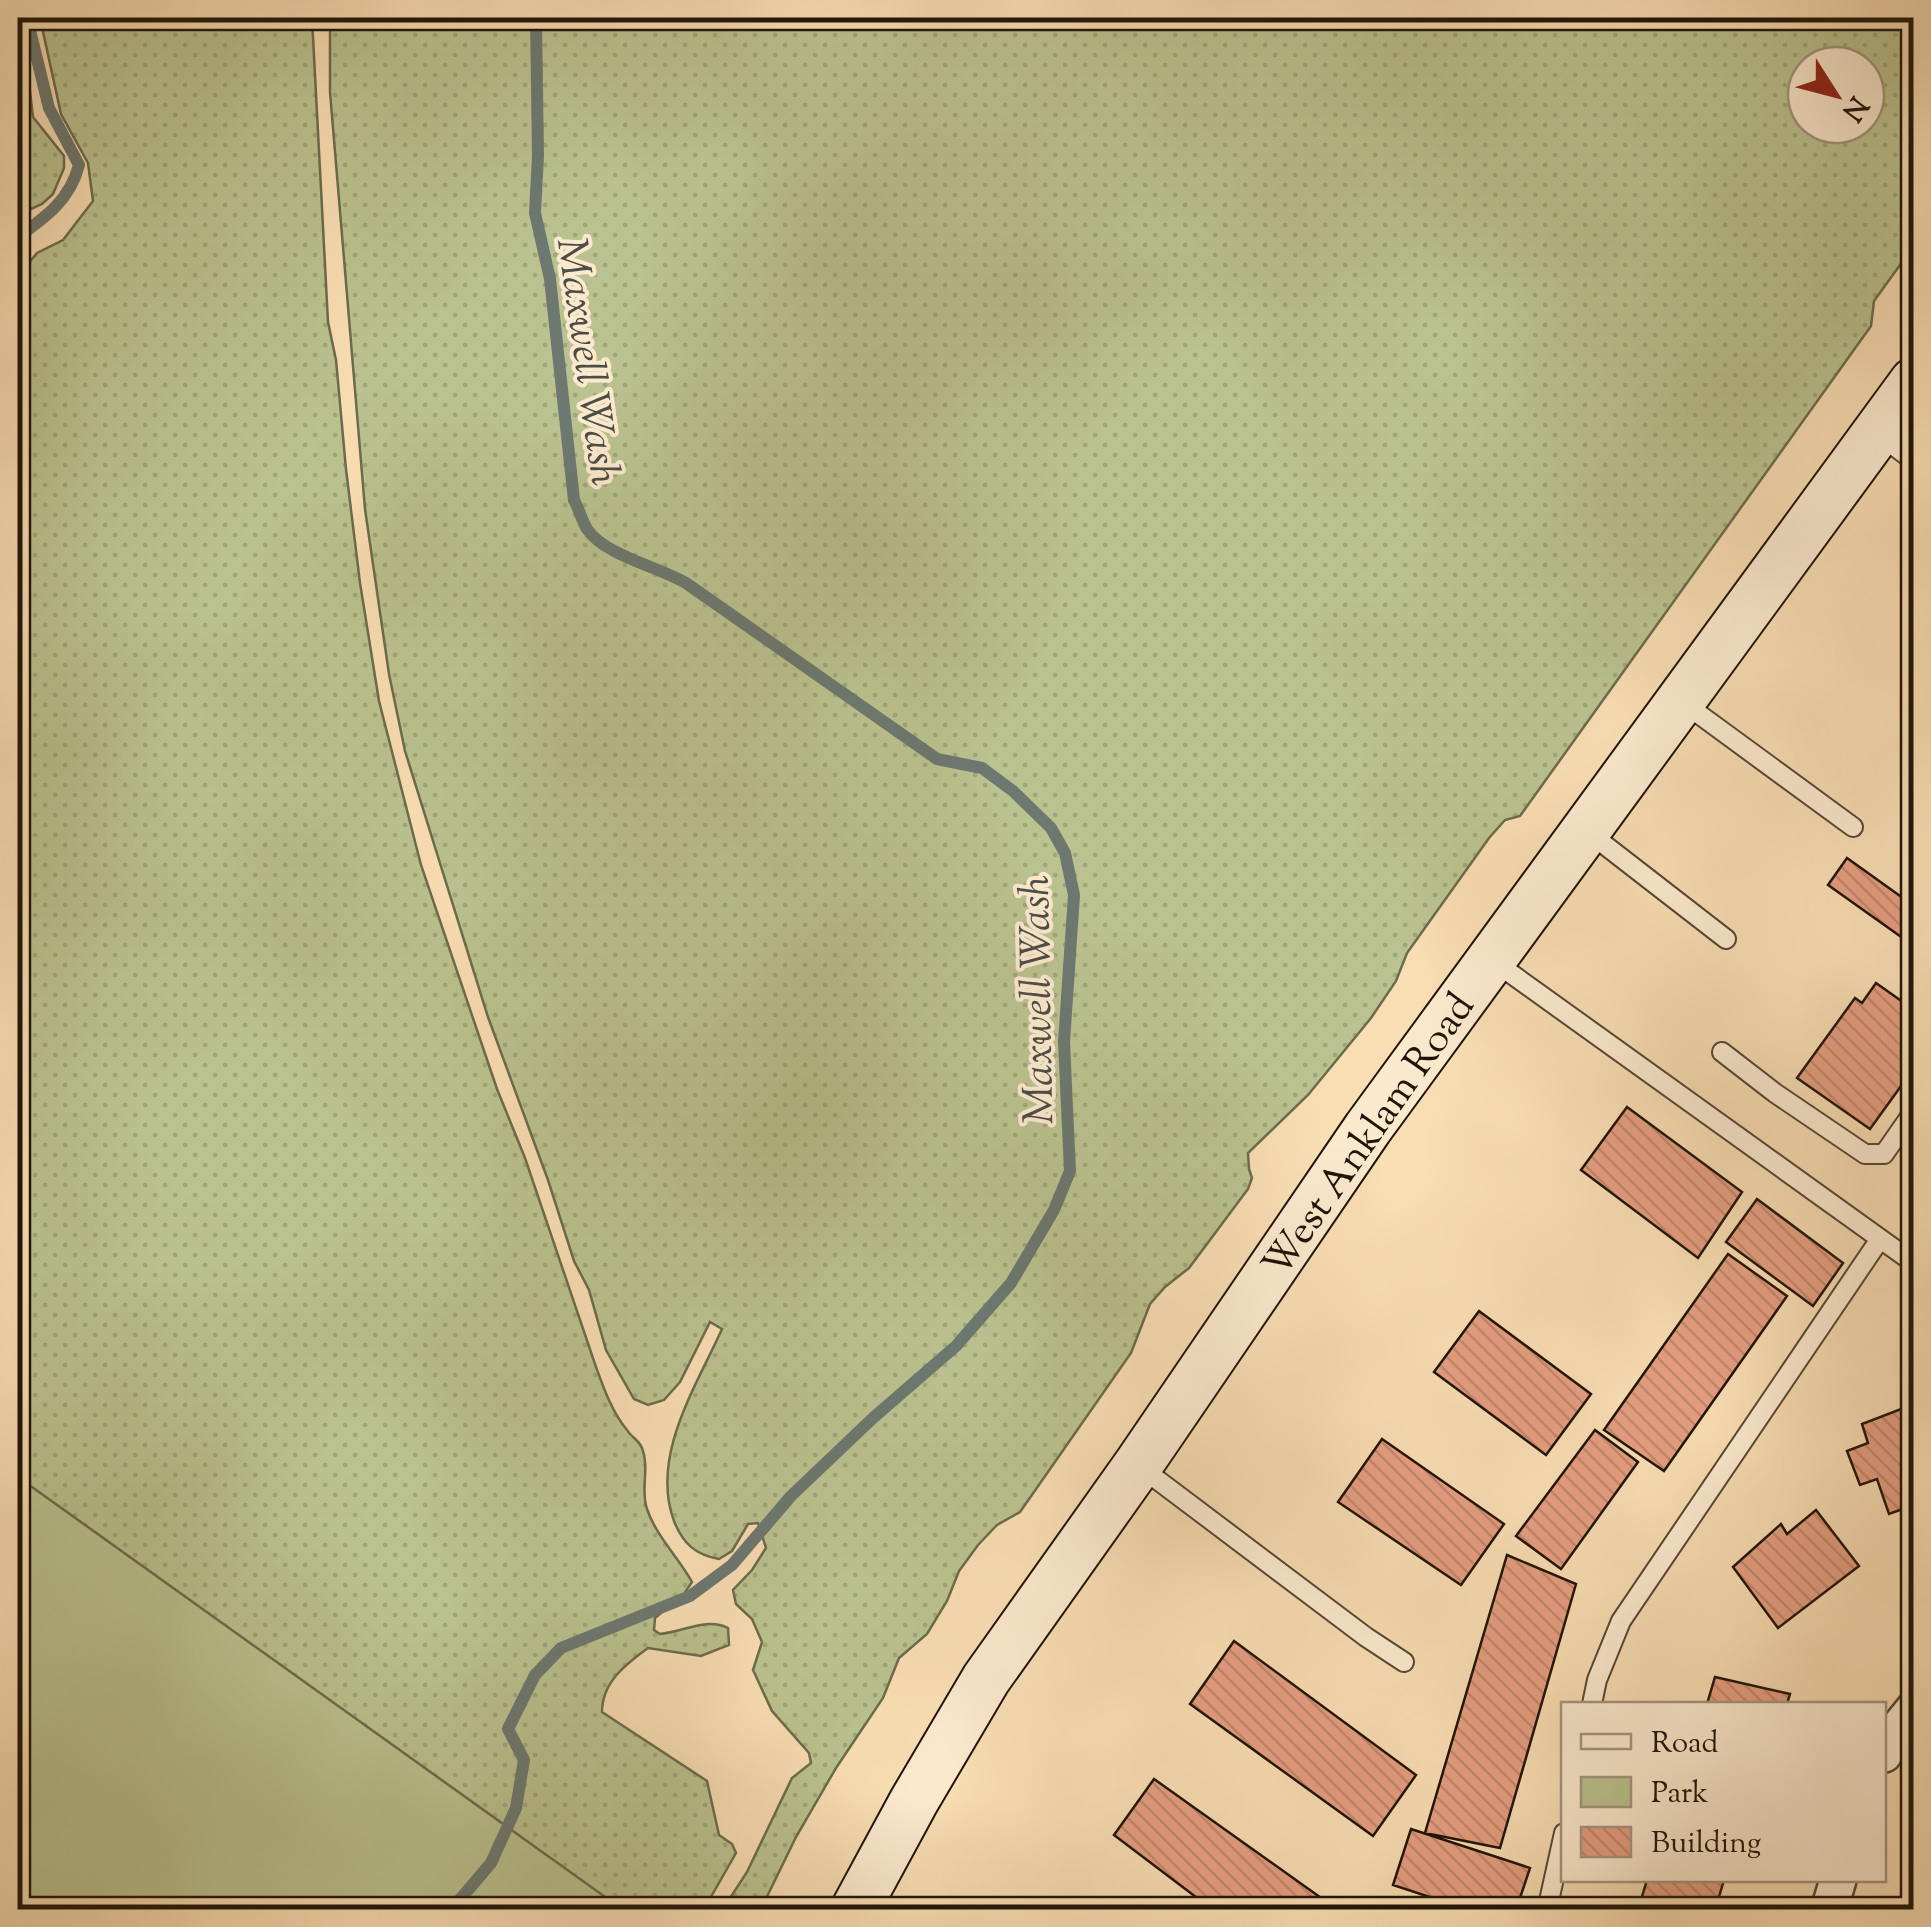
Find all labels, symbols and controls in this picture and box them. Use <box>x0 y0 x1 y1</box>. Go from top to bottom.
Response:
north arrow <box>1786 45 1886 145</box>
text: N <box>1831 87 1877 129</box>
water label: Maxwell Wash <box>538 234 632 489</box>
water label: Maxwell Wash <box>1008 875 1072 1125</box>
street label: West Anklam Road <box>1251 983 1490 1291</box>
legend <box>1561 1702 1886 1882</box>
text: Road <box>1651 1723 1718 1766</box>
text: Park <box>1651 1773 1708 1816</box>
text: Building <box>1651 1823 1761 1866</box>

